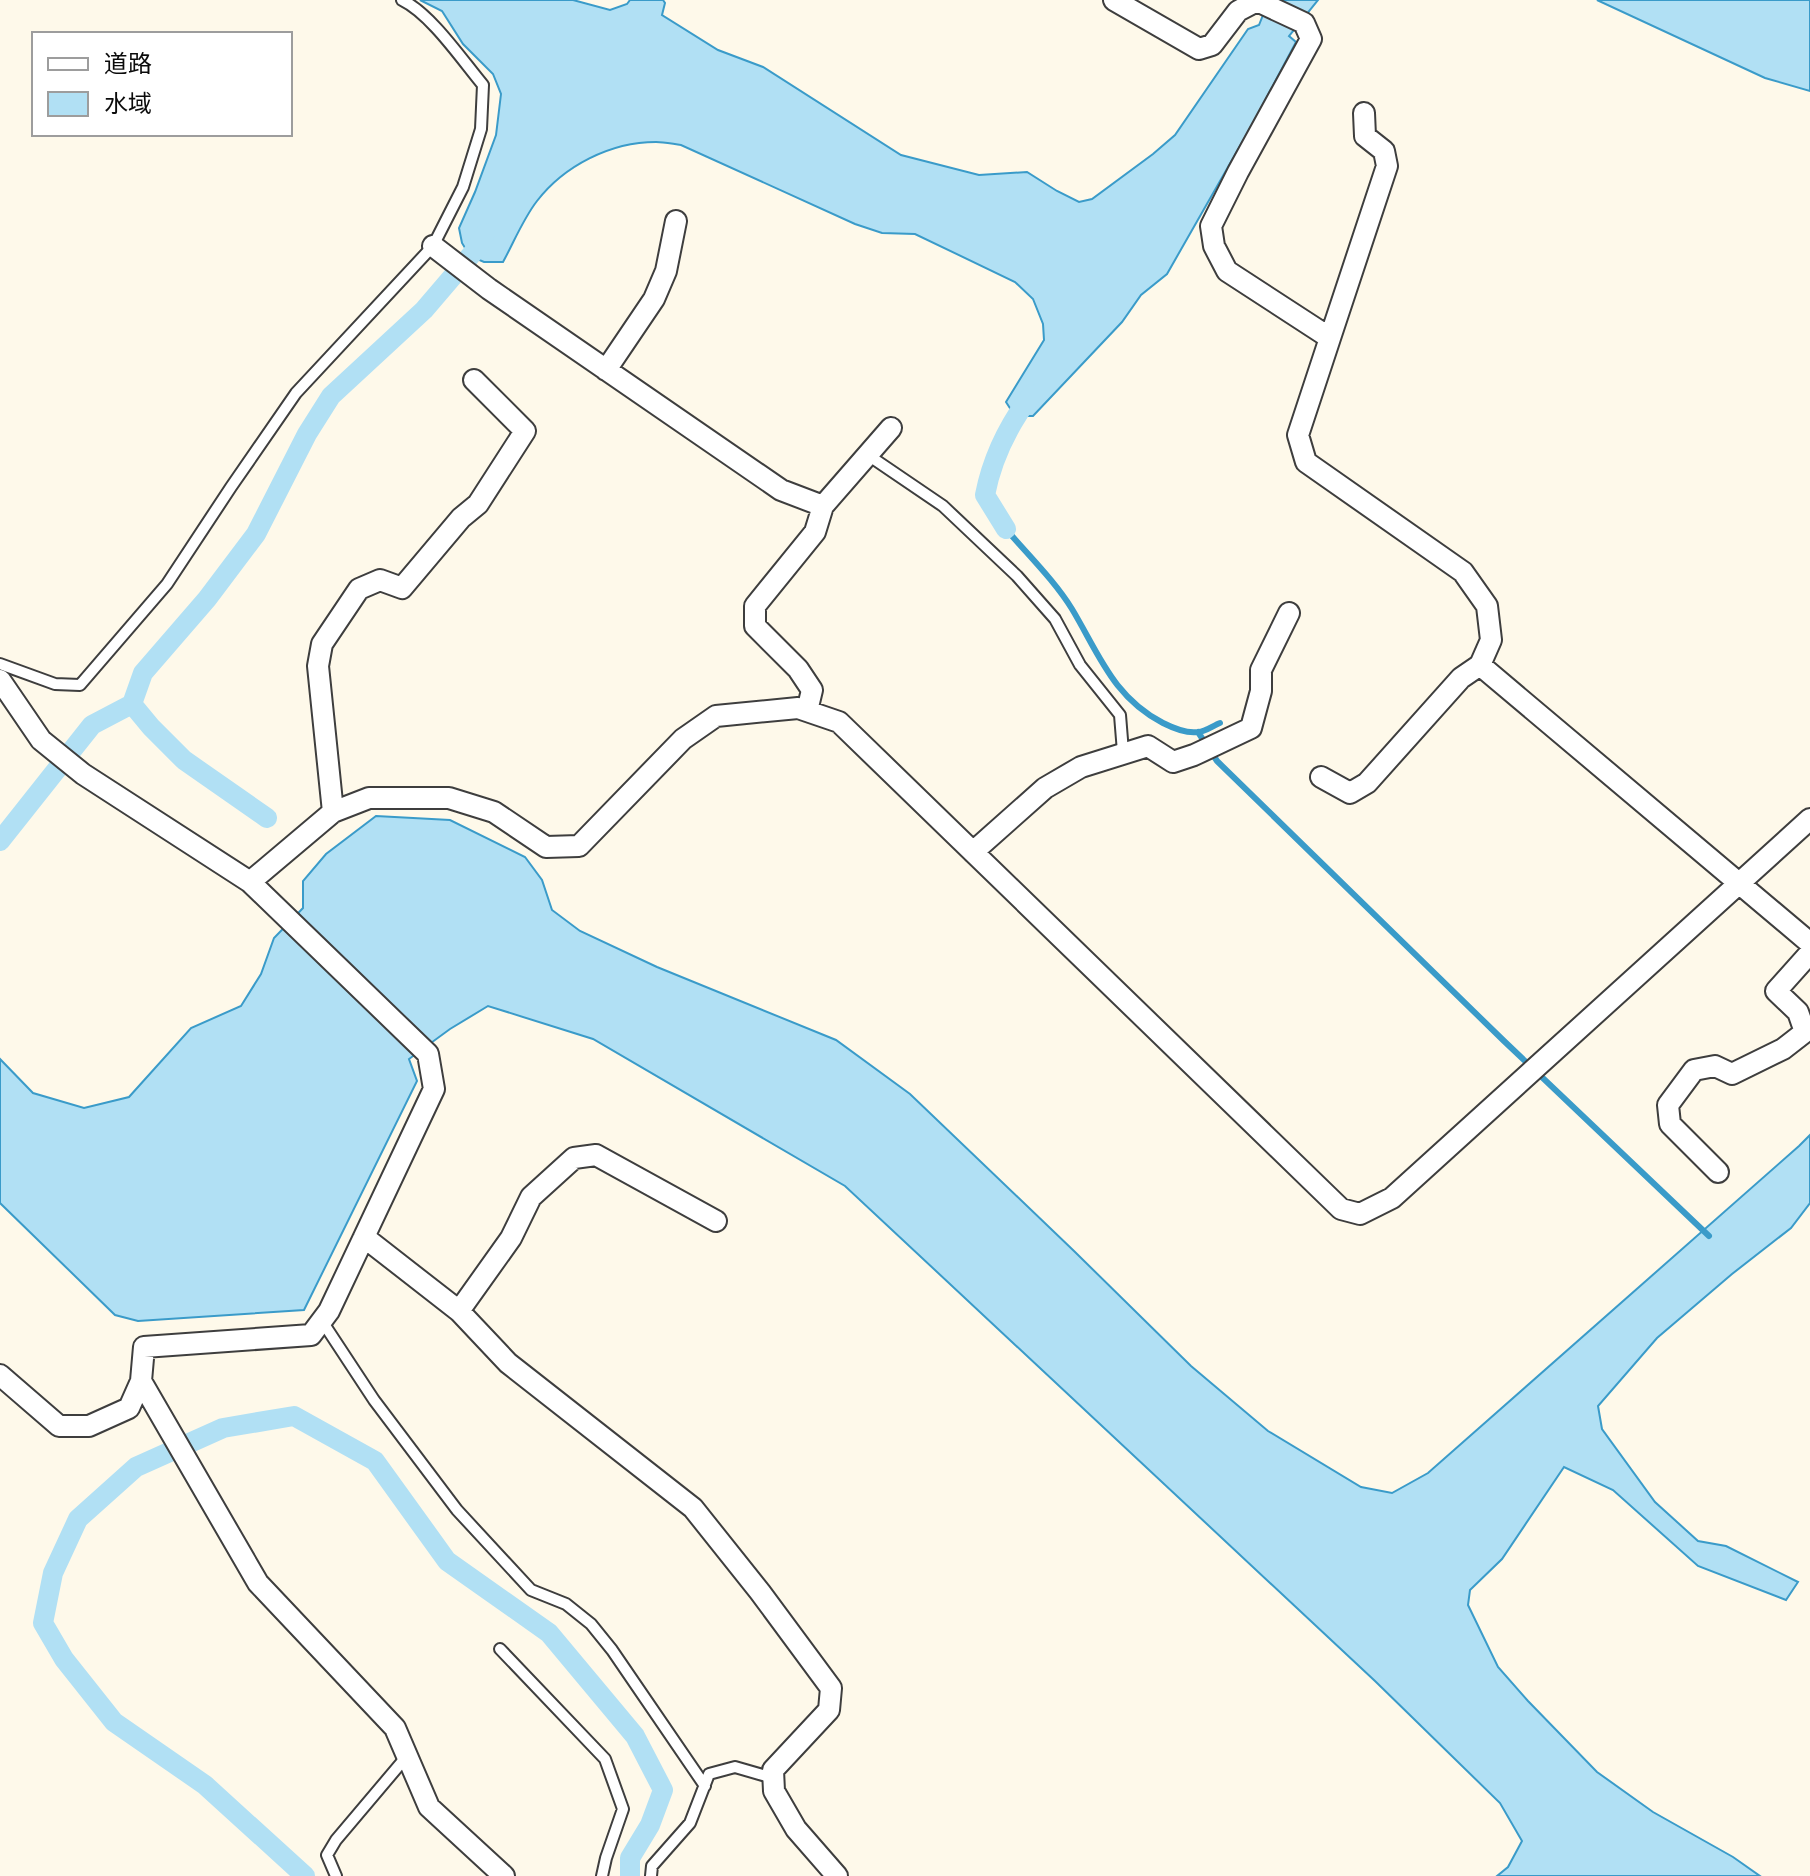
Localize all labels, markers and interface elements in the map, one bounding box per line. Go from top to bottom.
legend [32,32,292,136]
text: 道路 [104,47,152,79]
text: 水域 [104,87,152,119]

